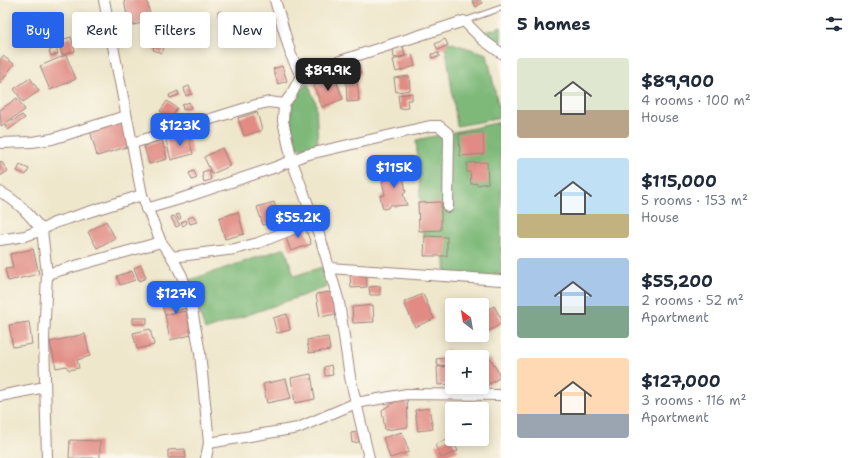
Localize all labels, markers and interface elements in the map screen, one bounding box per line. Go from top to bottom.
chip: Buy [12,12,64,48]
chip: Rent [72,12,132,48]
chip: Filters [140,12,210,48]
chip: New [218,12,276,48]
text: 5 homes [517,13,590,35]
icon: filters [823,13,845,35]
pin: $89.9K [295,58,361,92]
text: $89.9K [305,62,351,79]
text: $89,900 [641,70,714,92]
icon: home [549,74,597,122]
text: 4 rooms · 100 m² [641,92,751,109]
text: House [641,109,679,126]
pin: $123K [152,113,208,147]
text: $123K [160,117,200,134]
pin: $115K [366,155,422,189]
text: $115K [376,159,412,176]
text: $115,000 [641,170,717,192]
icon: home [549,174,597,222]
text: 5 rooms · 153 m² [641,192,748,209]
pin: $55.2K [265,205,331,239]
text: $55.2K [275,209,321,226]
text: House [641,209,679,226]
text: $55,200 [641,270,713,292]
icon: home [549,274,597,322]
pin: $127K [148,281,204,315]
text: $127K [156,285,196,302]
text: 2 rooms · 52 m² [641,292,744,309]
north arrow [445,298,489,342]
map controls [445,298,489,446]
text: Apartment [641,309,709,326]
button: + [445,350,489,394]
text: $127,000 [641,370,721,392]
icon: home [549,374,597,422]
text: 3 rooms · 116 m² [641,392,747,409]
button: − [445,402,489,446]
text: Apartment [641,409,709,426]

